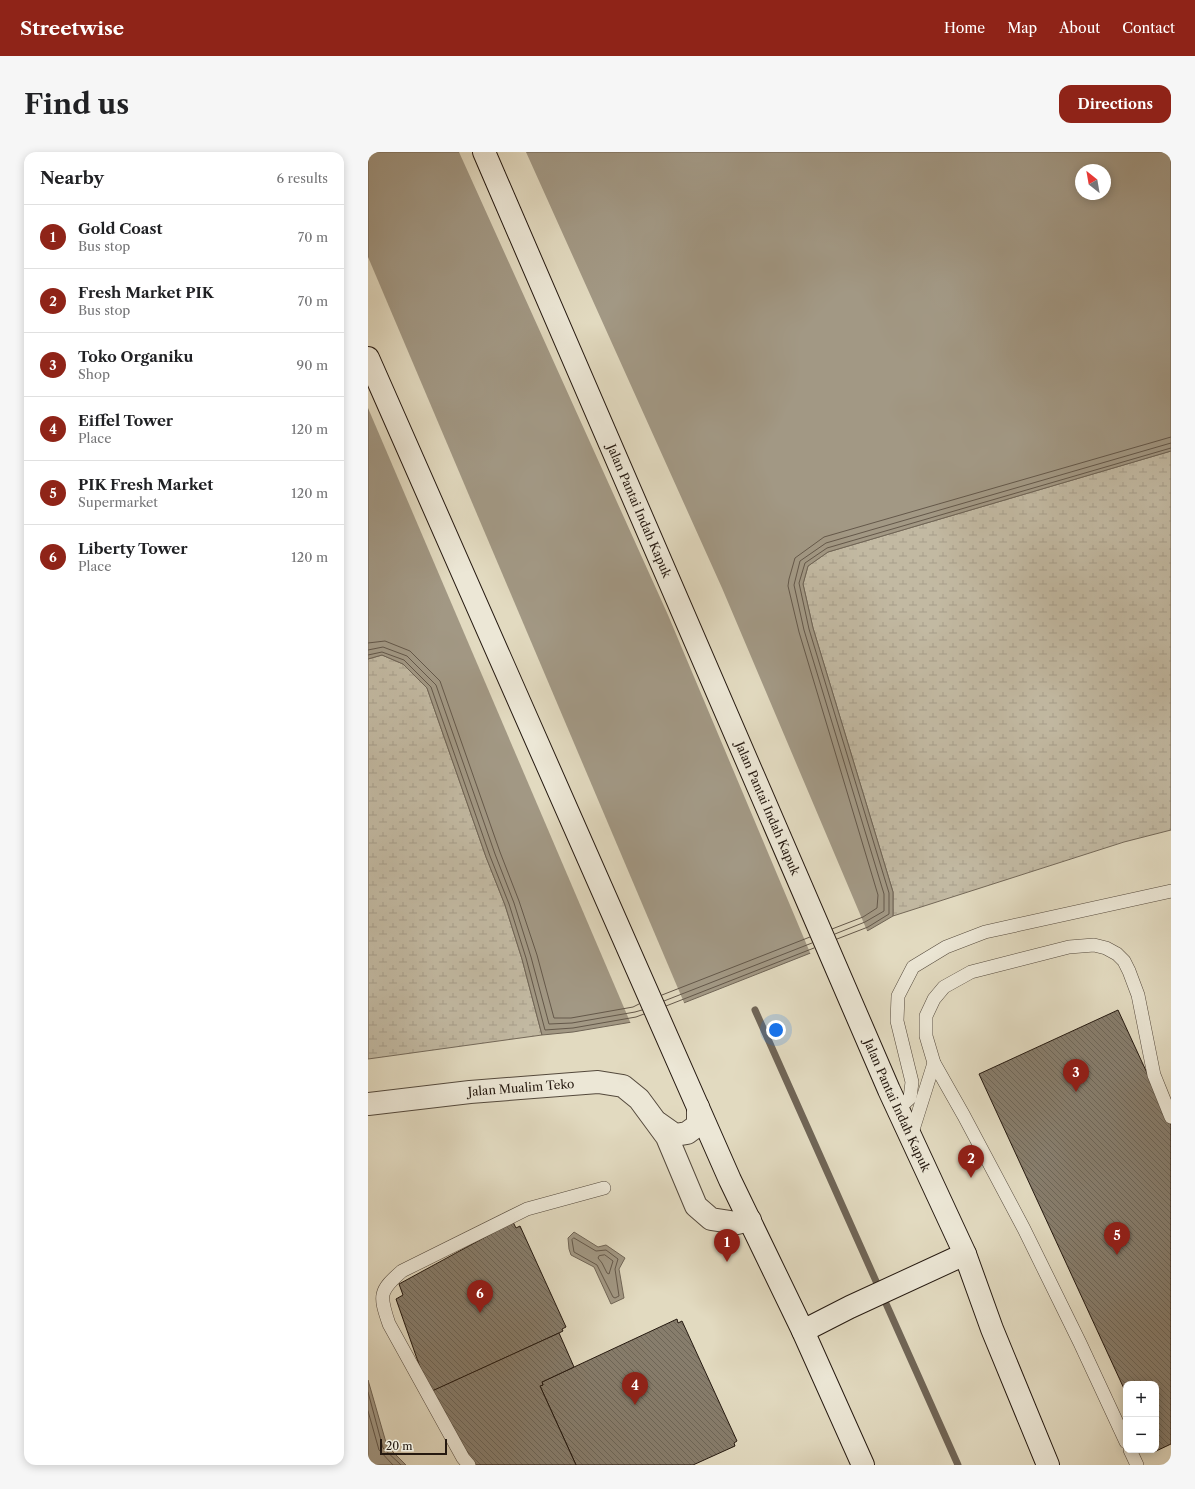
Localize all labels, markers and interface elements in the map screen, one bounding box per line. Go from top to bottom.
text: Streetwise [20,17,124,40]
text: Home [944,19,985,37]
text: Map [1007,19,1037,37]
text: About [1059,19,1100,37]
text: Contact [1122,19,1175,37]
button: Directions [1059,85,1171,123]
text: Find us [24,87,129,121]
north arrow [1075,164,1111,200]
text: Nearby [40,168,104,188]
text: 6 results [277,170,328,186]
text: Gold Coast [78,219,162,238]
text: 1 [50,229,56,245]
text: 70 m [298,229,328,245]
text: Bus stop [78,238,130,254]
text: Fresh Market PIK [78,283,214,302]
text: 2 [49,293,57,309]
text: 70 m [298,293,328,309]
text: Bus stop [78,302,130,318]
text: Toko Organiku [78,347,193,366]
text: 3 [49,357,57,373]
text: 90 m [297,357,328,373]
text: Shop [78,366,110,382]
text: Eiffel Tower [78,411,173,430]
text: 4 [49,421,57,437]
text: 120 m [291,421,328,437]
text: Place [78,430,111,446]
street label: Jalan Pantai Indah Kapuk [603,440,675,581]
text: PIK Fresh Market [78,475,213,494]
text: 5 [49,485,57,501]
text: 120 m [291,485,328,501]
text: Supermarket [78,494,158,510]
text: Liberty Tower [78,539,188,558]
text: 6 [49,549,57,565]
text: 120 m [291,549,328,565]
text: Place [78,558,111,574]
street label: Jalan Pantai Indah Kapuk [732,737,804,878]
your location [766,1020,786,1040]
street label: Jalan Pantai Indah Kapuk [860,1035,934,1175]
pin: 3 [1063,1059,1089,1092]
street label: Jalan Mualim Teko [465,1076,575,1099]
pin: 2 [958,1145,984,1178]
pin: 5 [1104,1222,1130,1255]
pin: 1 [714,1229,740,1262]
pin: 6 [467,1280,493,1313]
pin: 4 [622,1372,648,1405]
map controls [1123,1381,1159,1453]
button: + [1123,1381,1159,1417]
button: − [1123,1417,1159,1453]
scale bar [380,1437,447,1456]
text: 20 m [386,1439,412,1453]

